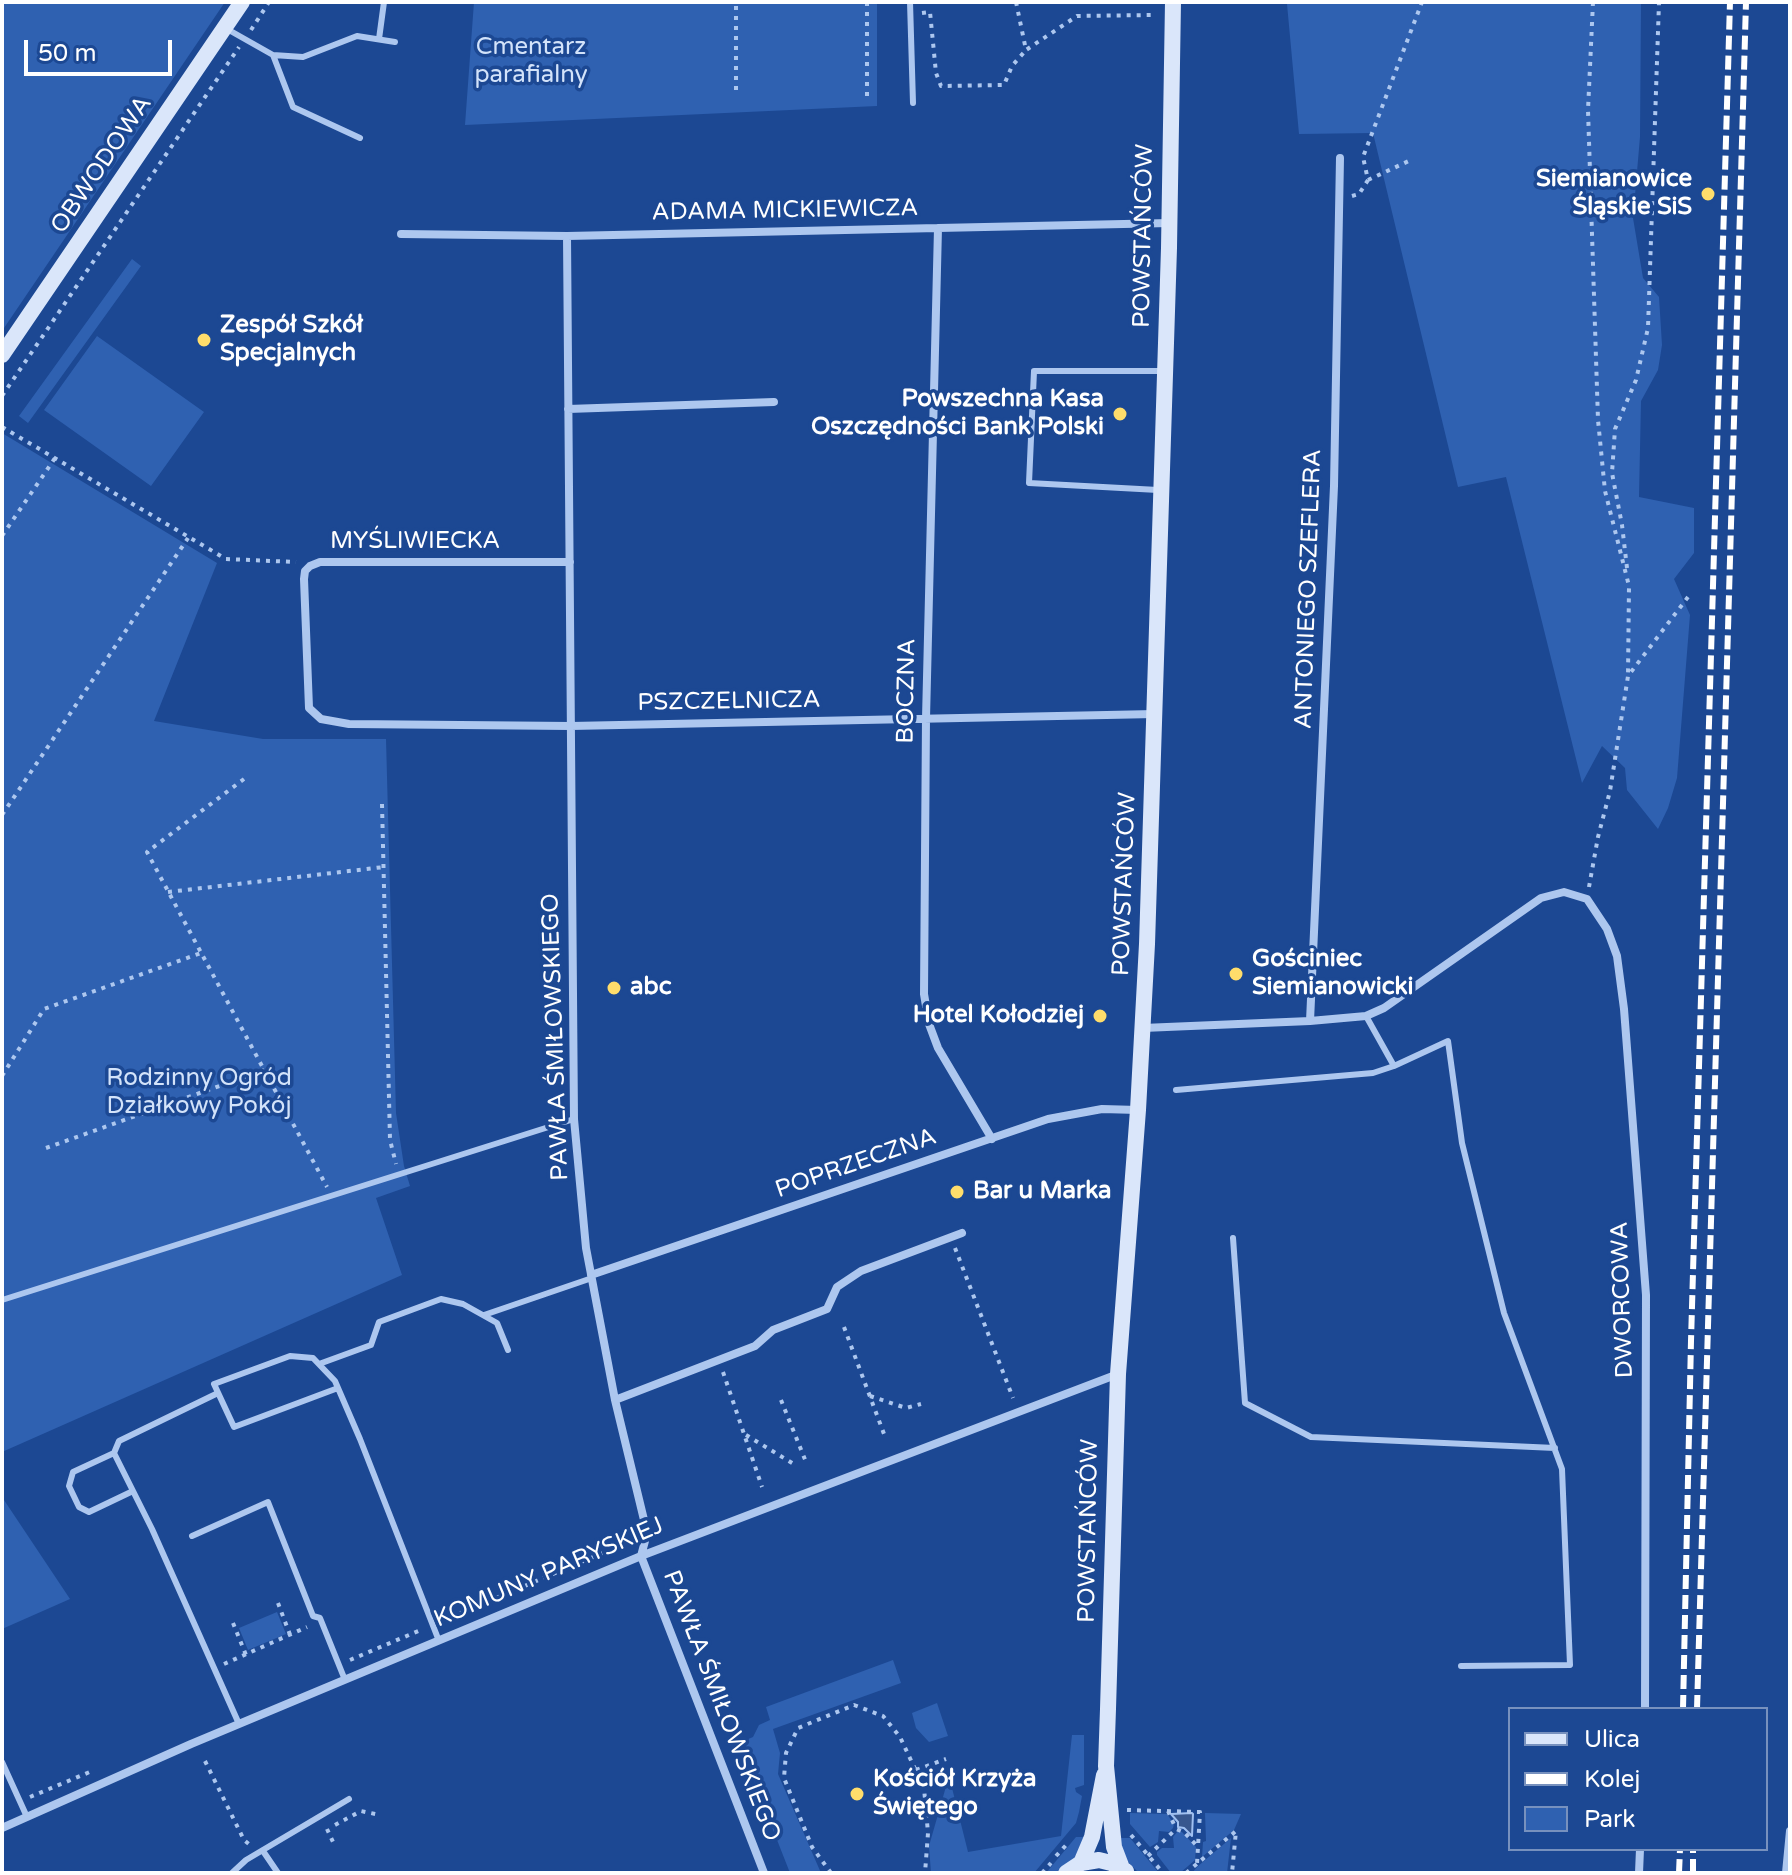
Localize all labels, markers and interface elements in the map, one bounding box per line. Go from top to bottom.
scale bar [28,24,176,74]
park label: Cmentarz parafialny [474,34,588,90]
text: 50 m [38,39,96,68]
street label: OBWODOWA [45,91,159,239]
street label: POWSTAŃCÓW [1128,144,1160,328]
place label: Siemianowice Śląskie SiS [1536,166,1692,222]
marker: Siemianowice Śląskie SiS [1699,185,1717,203]
street label: ADAMA MICKIEWICZA [651,194,919,228]
place label: Zespół Szkół Specjalnych [220,312,363,368]
marker: Zespół Szkół Specjalnych [195,331,213,349]
place label: Powszechna Kasa Oszczędności Bank Polski [811,386,1104,442]
marker: Powszechna Kasa Oszczędności Bank Polski [1111,405,1129,423]
street label: ANTONIEGO SZEFLERA [1290,449,1328,729]
street label: MYŚLIWIECKA [330,528,500,556]
street label: BOCZNA [892,638,922,744]
street label: PSZCZELNICZA [637,686,821,718]
street label: POWSTAŃCÓW [1107,792,1143,976]
street label: PAWŁA ŚMIŁOWSKIEGO [537,893,575,1181]
place label: Gościniec Siemianowicki [1252,946,1413,1002]
marker: Gościniec Siemianowicki [1227,965,1245,983]
place label: abc [630,974,671,1002]
marker: abc [605,979,623,997]
place label: Hotel Kołodziej [913,1002,1084,1030]
marker: Hotel Kołodziej [1091,1007,1109,1025]
park label: Rodzinny Ogród Działkowy Pokój [106,1065,292,1121]
street label: POPRZECZNA [772,1123,940,1205]
place label: Bar u Marka [973,1178,1112,1206]
marker: Bar u Marka [948,1183,966,1201]
street label: DWORCOWA [1606,1221,1640,1379]
street label: POWSTAŃCÓW [1073,1439,1105,1623]
street label: KOMUNY PARYSKIEJ [430,1512,668,1634]
street label: PAWŁA ŚMIŁOWSKIEGO [656,1566,786,1846]
legend [1508,1707,1768,1851]
text: Ulica [1584,1725,1640,1754]
text: Kolej [1584,1765,1640,1794]
place label: Kościół Krzyża Świętego [873,1766,1037,1822]
marker: Kościół Krzyża Świętego [848,1785,866,1803]
text: Park [1584,1805,1635,1834]

